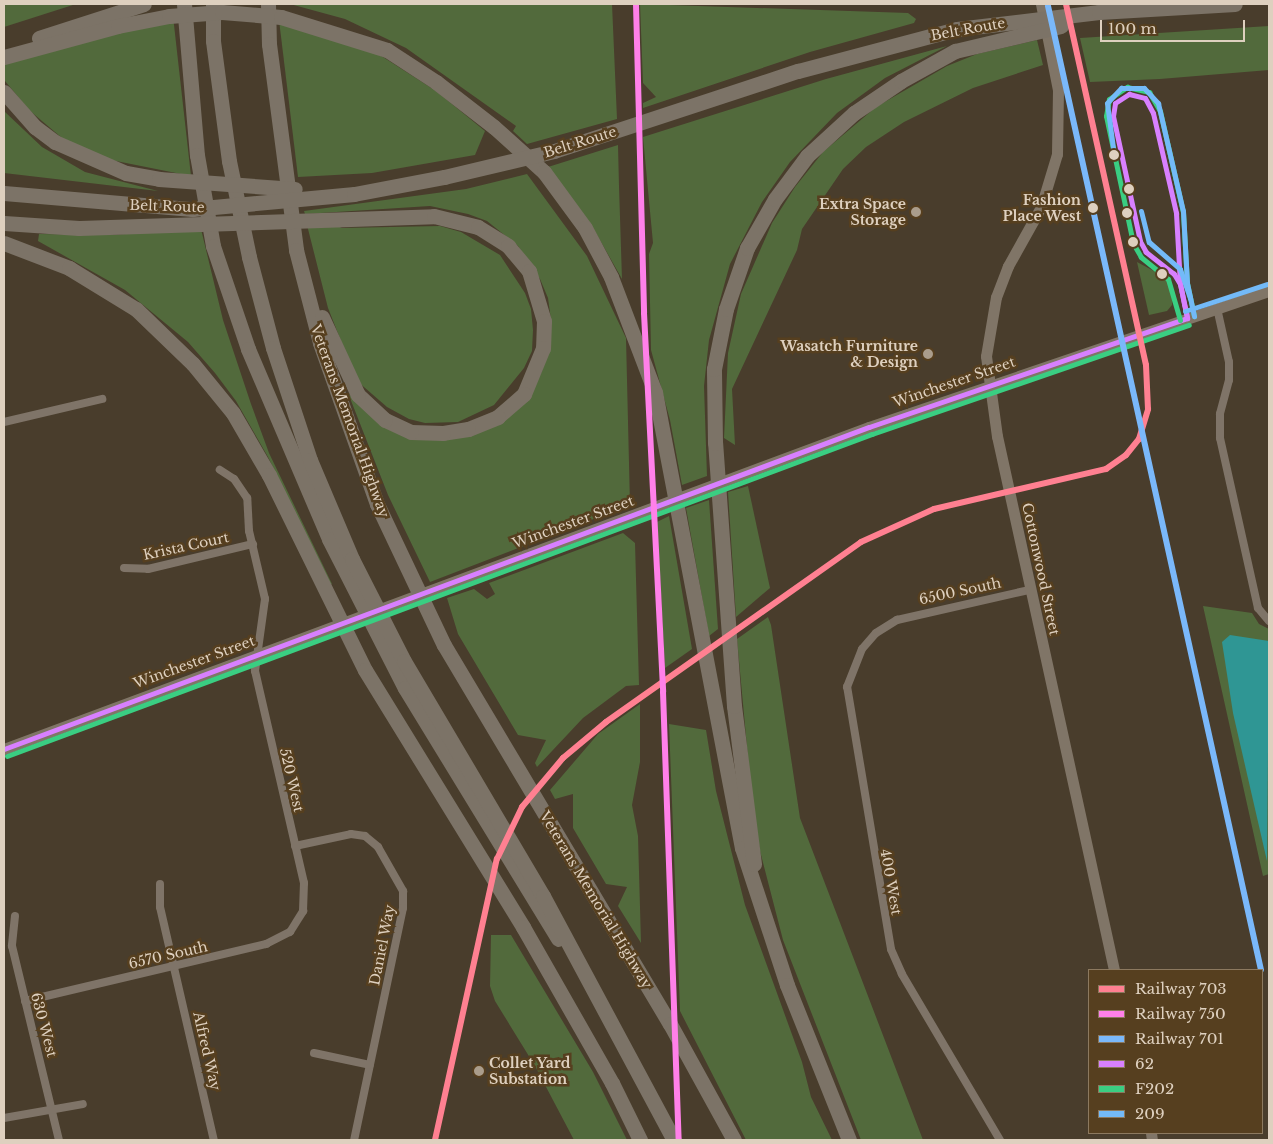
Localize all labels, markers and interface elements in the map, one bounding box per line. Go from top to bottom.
scale bar [1103,10,1248,42]
street label: Belt Route [929,14,1007,44]
text: 100 m [1108,19,1157,38]
street label: Belt Route [542,123,618,161]
unlabelled marker [1109,150,1119,160]
unlabelled marker [1124,184,1134,194]
place label: Fashion Place West [1002,192,1081,224]
street label: Belt Route [129,196,205,216]
place label: Extra Space Storage [819,196,906,228]
marker: Fashion Place West [1085,200,1101,216]
marker: Extra Space Storage [910,206,922,218]
unlabelled marker [1122,208,1132,218]
unlabelled marker [1128,237,1138,247]
unlabelled marker [1157,269,1167,279]
street label: Veterans Memorial Highway [307,322,393,520]
place label: Wasatch Furniture & Design [780,338,918,371]
marker: Wasatch Furniture & Design [922,348,934,360]
street label: Winchester Street [891,353,1017,411]
street label: Winchester Street [510,492,636,552]
street label: Cottonwood Street [1019,501,1063,637]
street label: Krista Court [141,529,231,563]
street label: 6500 South [917,574,1003,608]
street label: Winchester Street [131,632,257,692]
street label: 520 West [276,746,308,814]
street label: Veterans Memorial Highway [536,808,656,992]
street label: 400 West [877,847,905,917]
street label: Daniel Way [366,903,398,987]
street label: 6570 South [127,938,209,972]
legend [1088,969,1263,1134]
text: Railway 703 [1135,979,1227,998]
street label: 630 West [27,991,61,1059]
text: Railway 750 [1135,1004,1226,1023]
street label: Alfred Way [190,1010,224,1092]
text: Railway 701 [1135,1029,1224,1048]
text: 62 [1135,1054,1154,1073]
place label: Collet Yard Substation [489,1055,571,1088]
marker: Collet Yard Substation [473,1065,485,1077]
text: F202 [1135,1079,1174,1098]
text: 209 [1135,1104,1165,1123]

